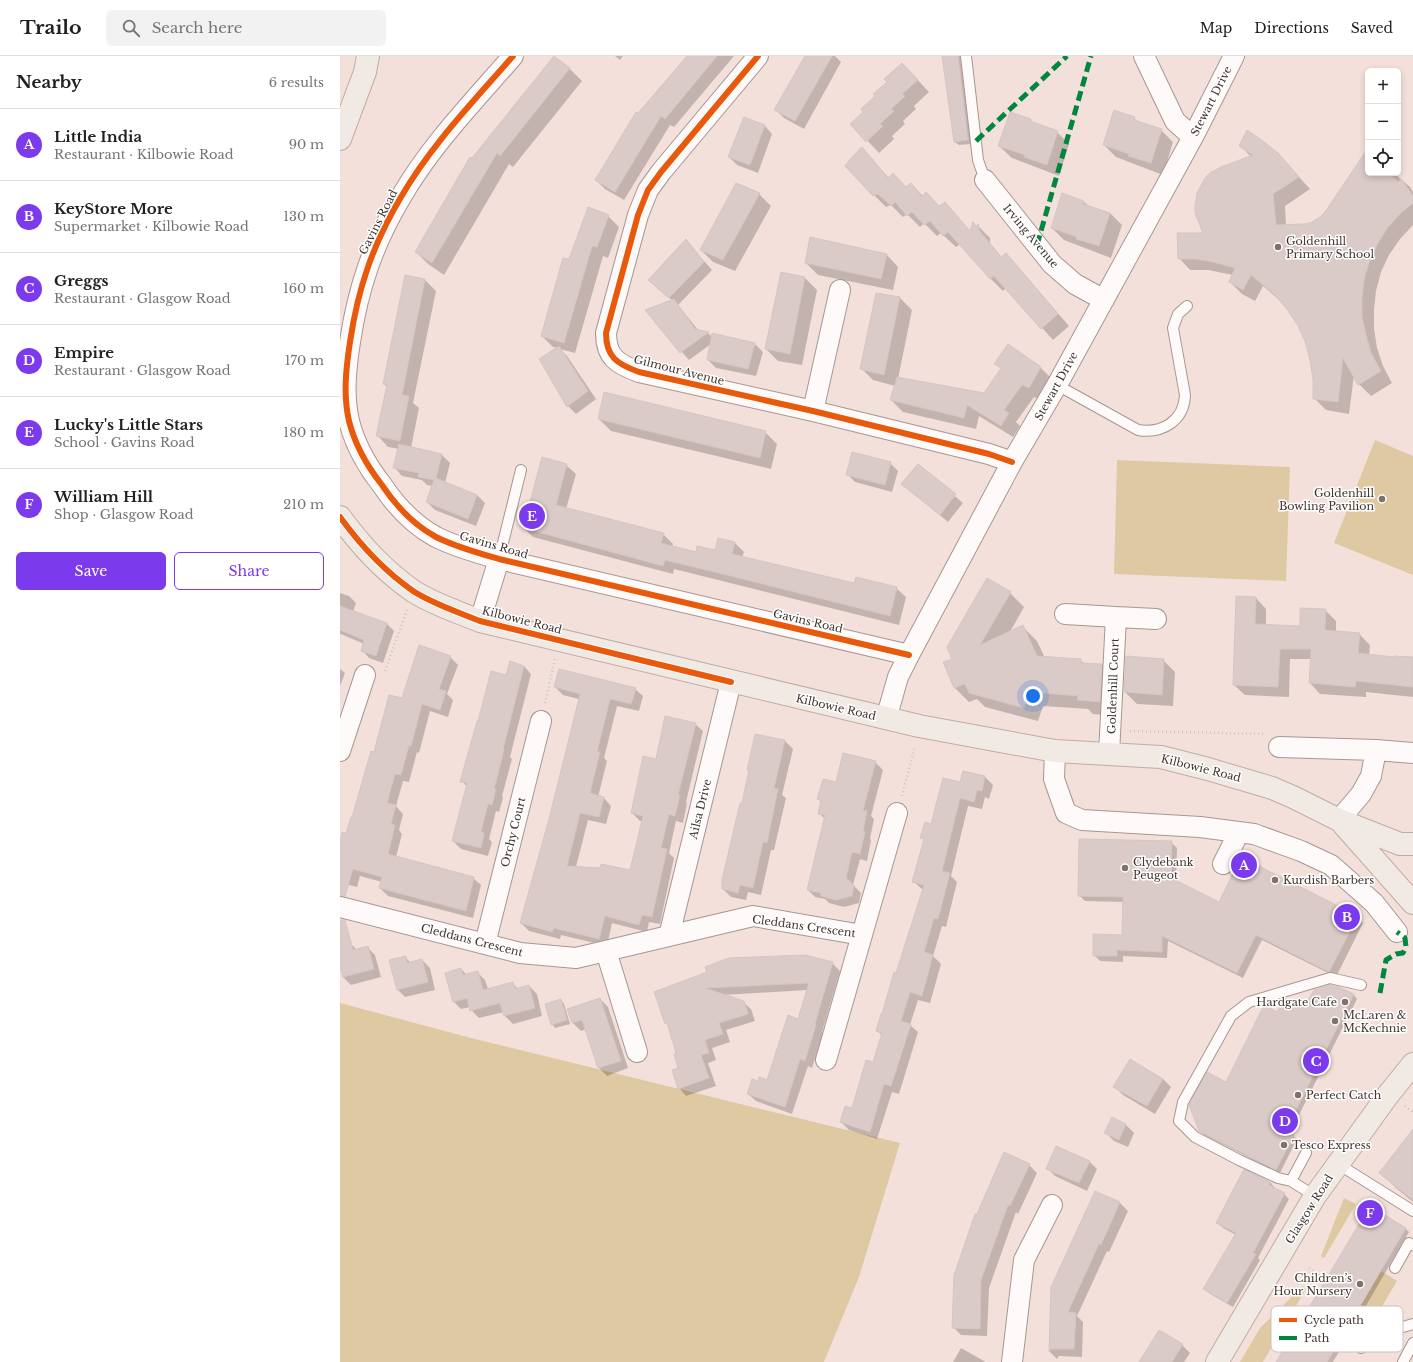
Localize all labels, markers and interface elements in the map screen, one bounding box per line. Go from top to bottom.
search box [106,10,386,46]
text: Trailo [20,16,82,39]
icon: search [120,17,142,39]
text: Search here [152,18,242,37]
text: Map [1200,19,1232,37]
text: Directions [1254,19,1329,37]
text: Saved [1351,19,1393,37]
street label: Stewart Drive [1187,64,1235,138]
map controls [1365,68,1401,176]
button: + [1365,68,1401,104]
text: Nearby [16,72,82,93]
text: 6 results [269,74,324,91]
button: − [1365,104,1401,140]
text: Little India [54,127,142,146]
text: A [24,136,34,153]
text: 90 m [289,136,324,153]
button: locate [1365,140,1401,176]
text: Restaurant · Kilbowie Road [54,146,234,163]
street label: Gavins Road [356,187,401,257]
text: KeyStore More [54,199,173,218]
street label: Irving Avenue [1000,201,1062,271]
text: B [24,208,34,225]
text: 130 m [283,208,324,225]
text: Supermarket · Kilbowie Road [54,218,249,235]
place label: Goldenhill Primary School [1286,234,1375,261]
marker: Goldenhill Primary School [1273,242,1283,252]
text: Greggs [54,271,109,290]
text: C [24,280,34,297]
text: 160 m [283,280,324,297]
text: Restaurant · Glasgow Road [54,290,230,307]
text: Empire [54,343,114,362]
street label: Stewart Drive [1031,349,1081,423]
text: D [23,352,35,369]
text: 170 m [285,352,324,369]
street label: Gilmour Avenue [632,352,726,388]
text: Restaurant · Glasgow Road [54,362,230,379]
text: Lucky's Little Stars [54,415,203,434]
text: E [24,424,34,441]
text: 180 m [283,424,324,441]
text: School · Gavins Road [54,434,195,451]
place label: Goldenhill Bowling Pavilion [1279,486,1374,513]
text: William Hill [54,487,153,506]
marker: Goldenhill Bowling Pavilion [1377,494,1387,504]
text: F [25,496,33,513]
text: 210 m [283,496,324,513]
pin: E [519,501,545,531]
text: Shop · Glasgow Road [54,506,193,523]
street label: Gavins Road [458,528,531,562]
button: Save [16,552,166,590]
button: Share [174,552,324,590]
street label: Kilbowie Road [481,603,564,637]
street label: Gavins Road [772,606,845,636]
street label: Goldenhill Court [1104,637,1122,734]
your location [1023,686,1043,706]
street label: Kilbowie Road [795,691,878,723]
street label: Kilbowie Road [1160,751,1243,785]
street label: Ailsa Drive [686,778,714,841]
street label: Orchy Court [498,795,529,868]
pin: A [1231,850,1257,880]
place label: Clydebank Peugeot [1133,855,1194,882]
marker: Clydebank Peugeot [1120,863,1130,873]
place label: Kurdish Barbers [1283,873,1374,887]
marker: Kurdish Barbers [1270,875,1280,885]
pin: B [1334,902,1360,932]
street label: Cleddans Crescent [751,912,858,940]
street label: Cleddans Crescent [420,921,525,960]
place label: Hardgate Cafe [1256,995,1337,1009]
marker: Hardgate Cafe [1340,997,1350,1007]
place label: McLaren & McKechnie [1343,1008,1407,1035]
marker: McLaren & McKechnie [1330,1016,1340,1026]
pin: C [1303,1046,1329,1076]
place label: Perfect Catch [1306,1088,1382,1102]
marker: Perfect Catch [1293,1090,1303,1100]
pin: D [1272,1106,1298,1136]
place label: Tesco Express [1292,1138,1371,1152]
marker: Tesco Express [1279,1140,1289,1150]
street label: Glasgow Road [1282,1171,1336,1246]
pin: F [1357,1198,1383,1228]
place label: Children’s Hour Nursery [1274,1271,1352,1298]
marker: Children’s Hour Nursery [1355,1279,1365,1289]
legend [1271,1306,1403,1352]
text: Cycle path [1304,1313,1364,1327]
text: Path [1304,1331,1330,1345]

